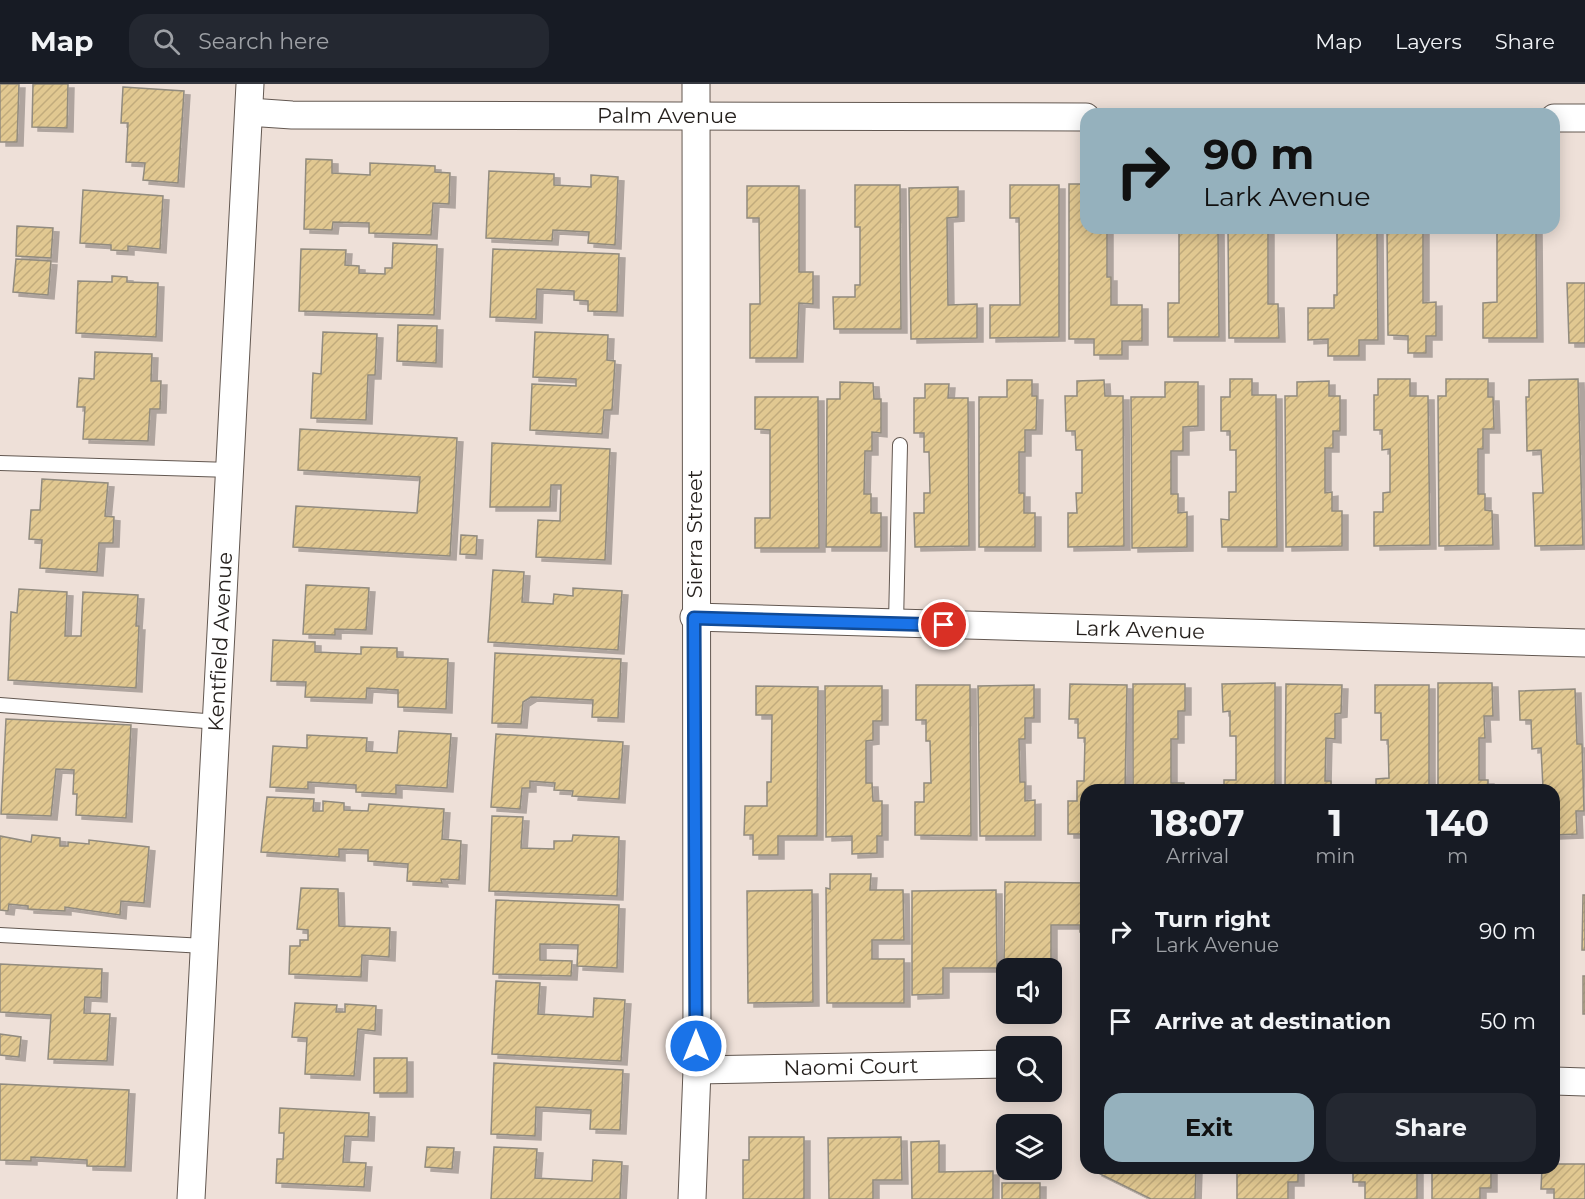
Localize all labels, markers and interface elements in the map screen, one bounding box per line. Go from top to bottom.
search box [129,14,549,68]
text: Map [30,24,93,58]
icon: search [150,25,183,58]
text: Search here [198,28,329,55]
text: Map [1315,29,1362,54]
text: Layers [1395,29,1462,54]
text: Share [1495,29,1555,54]
street label: Palm Avenue [597,103,737,128]
text: 90 m [1203,128,1314,180]
icon: right [1104,132,1182,210]
text: Lark Avenue [1203,180,1371,213]
street label: Sierra Street [682,470,707,598]
street label: Kentfield Avenue [203,551,237,732]
pin [918,599,969,650]
icon: arrive [927,608,960,641]
street label: Lark Avenue [1074,615,1205,644]
text: 18:07 [1151,801,1245,845]
text: 1 [1328,801,1342,845]
text: 140 [1426,801,1489,845]
text: Arrival [1166,844,1229,868]
text: min [1315,844,1355,868]
text: m [1447,844,1468,868]
text: Turn right [1155,906,1270,933]
icon: right [1104,915,1137,948]
text: 90 m [1479,918,1536,945]
text: Lark Avenue [1155,933,1279,957]
map controls [996,958,1062,1180]
button: sound [996,958,1062,1024]
icon: arrive [1104,1005,1137,1038]
text: Arrive at destination [1155,1008,1391,1035]
text: 50 m [1480,1008,1536,1035]
position arrow [664,1014,728,1078]
button: search [996,1036,1062,1102]
street label: Naomi Court [783,1053,919,1080]
button: Exit [1104,1093,1314,1162]
button: Share [1326,1093,1536,1162]
button: layers [996,1114,1062,1180]

